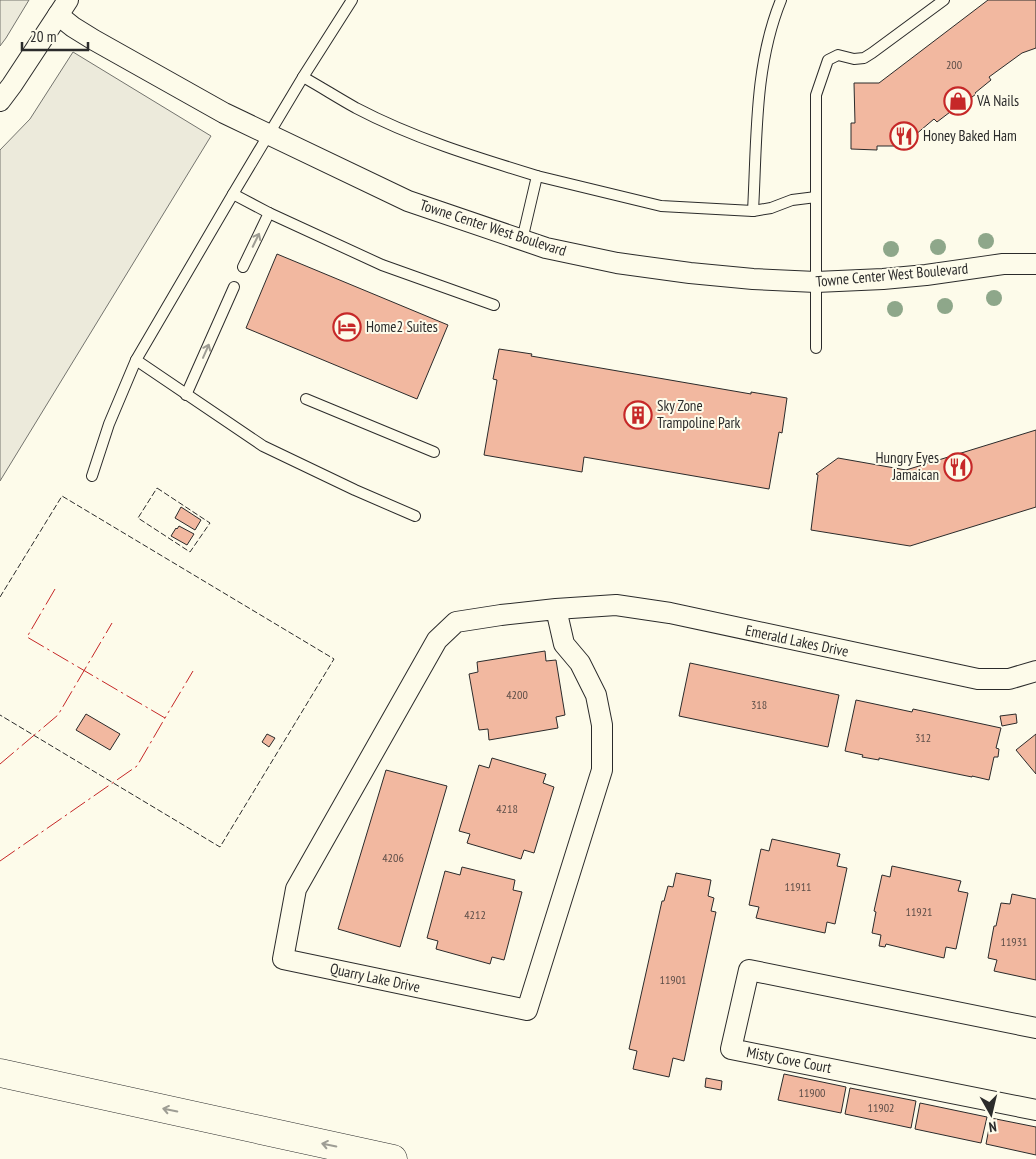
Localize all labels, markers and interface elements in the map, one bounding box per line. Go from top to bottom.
scale bar [22,20,89,52]
text: 20 m [30,27,56,46]
house number: 200 [946,57,962,72]
shop icon: VA Nails [943,86,973,116]
place label: VA Nails [976,91,1019,110]
restaurant icon: Honey Baked Ham [889,121,919,151]
place label: Honey Baked Ham [923,126,1017,145]
street label: Towne Center West Boulevard [418,195,569,260]
one-way arrow [252,233,261,248]
street label: Towne Center West Boulevard [815,258,969,291]
hotel icon: Home2 Suites [332,312,362,342]
place label: Home2 Suites [366,317,438,336]
one-way arrow [202,344,212,359]
place label: Sky Zone Trampoline Park [657,396,740,432]
building icon: Sky Zone Trampoline Park [623,400,653,430]
place label: Hungry Eyes Jamaican [876,448,939,484]
restaurant icon: Hungry Eyes Jamaican [943,452,973,482]
street label: Emerald Lakes Drive [744,620,850,661]
house number: 4200 [506,687,528,702]
house number: 318 [751,697,767,712]
house number: 312 [915,730,931,745]
house number: 4218 [496,801,518,816]
house number: 4206 [382,850,404,865]
house number: 11911 [784,879,812,894]
house number: 11921 [905,904,933,919]
house number: 4212 [464,907,486,922]
house number: 11931 [1000,934,1028,949]
street label: Quarry Lake Drive [328,959,422,996]
house number: 11901 [659,972,687,987]
street label: Misty Cove Court [745,1042,833,1077]
house number: 11900 [798,1085,826,1100]
north arrow [966,1089,1016,1139]
house number: 11902 [867,1100,895,1115]
one-way arrow [162,1105,178,1114]
text: N [988,1117,998,1136]
one-way arrow [321,1140,337,1149]

